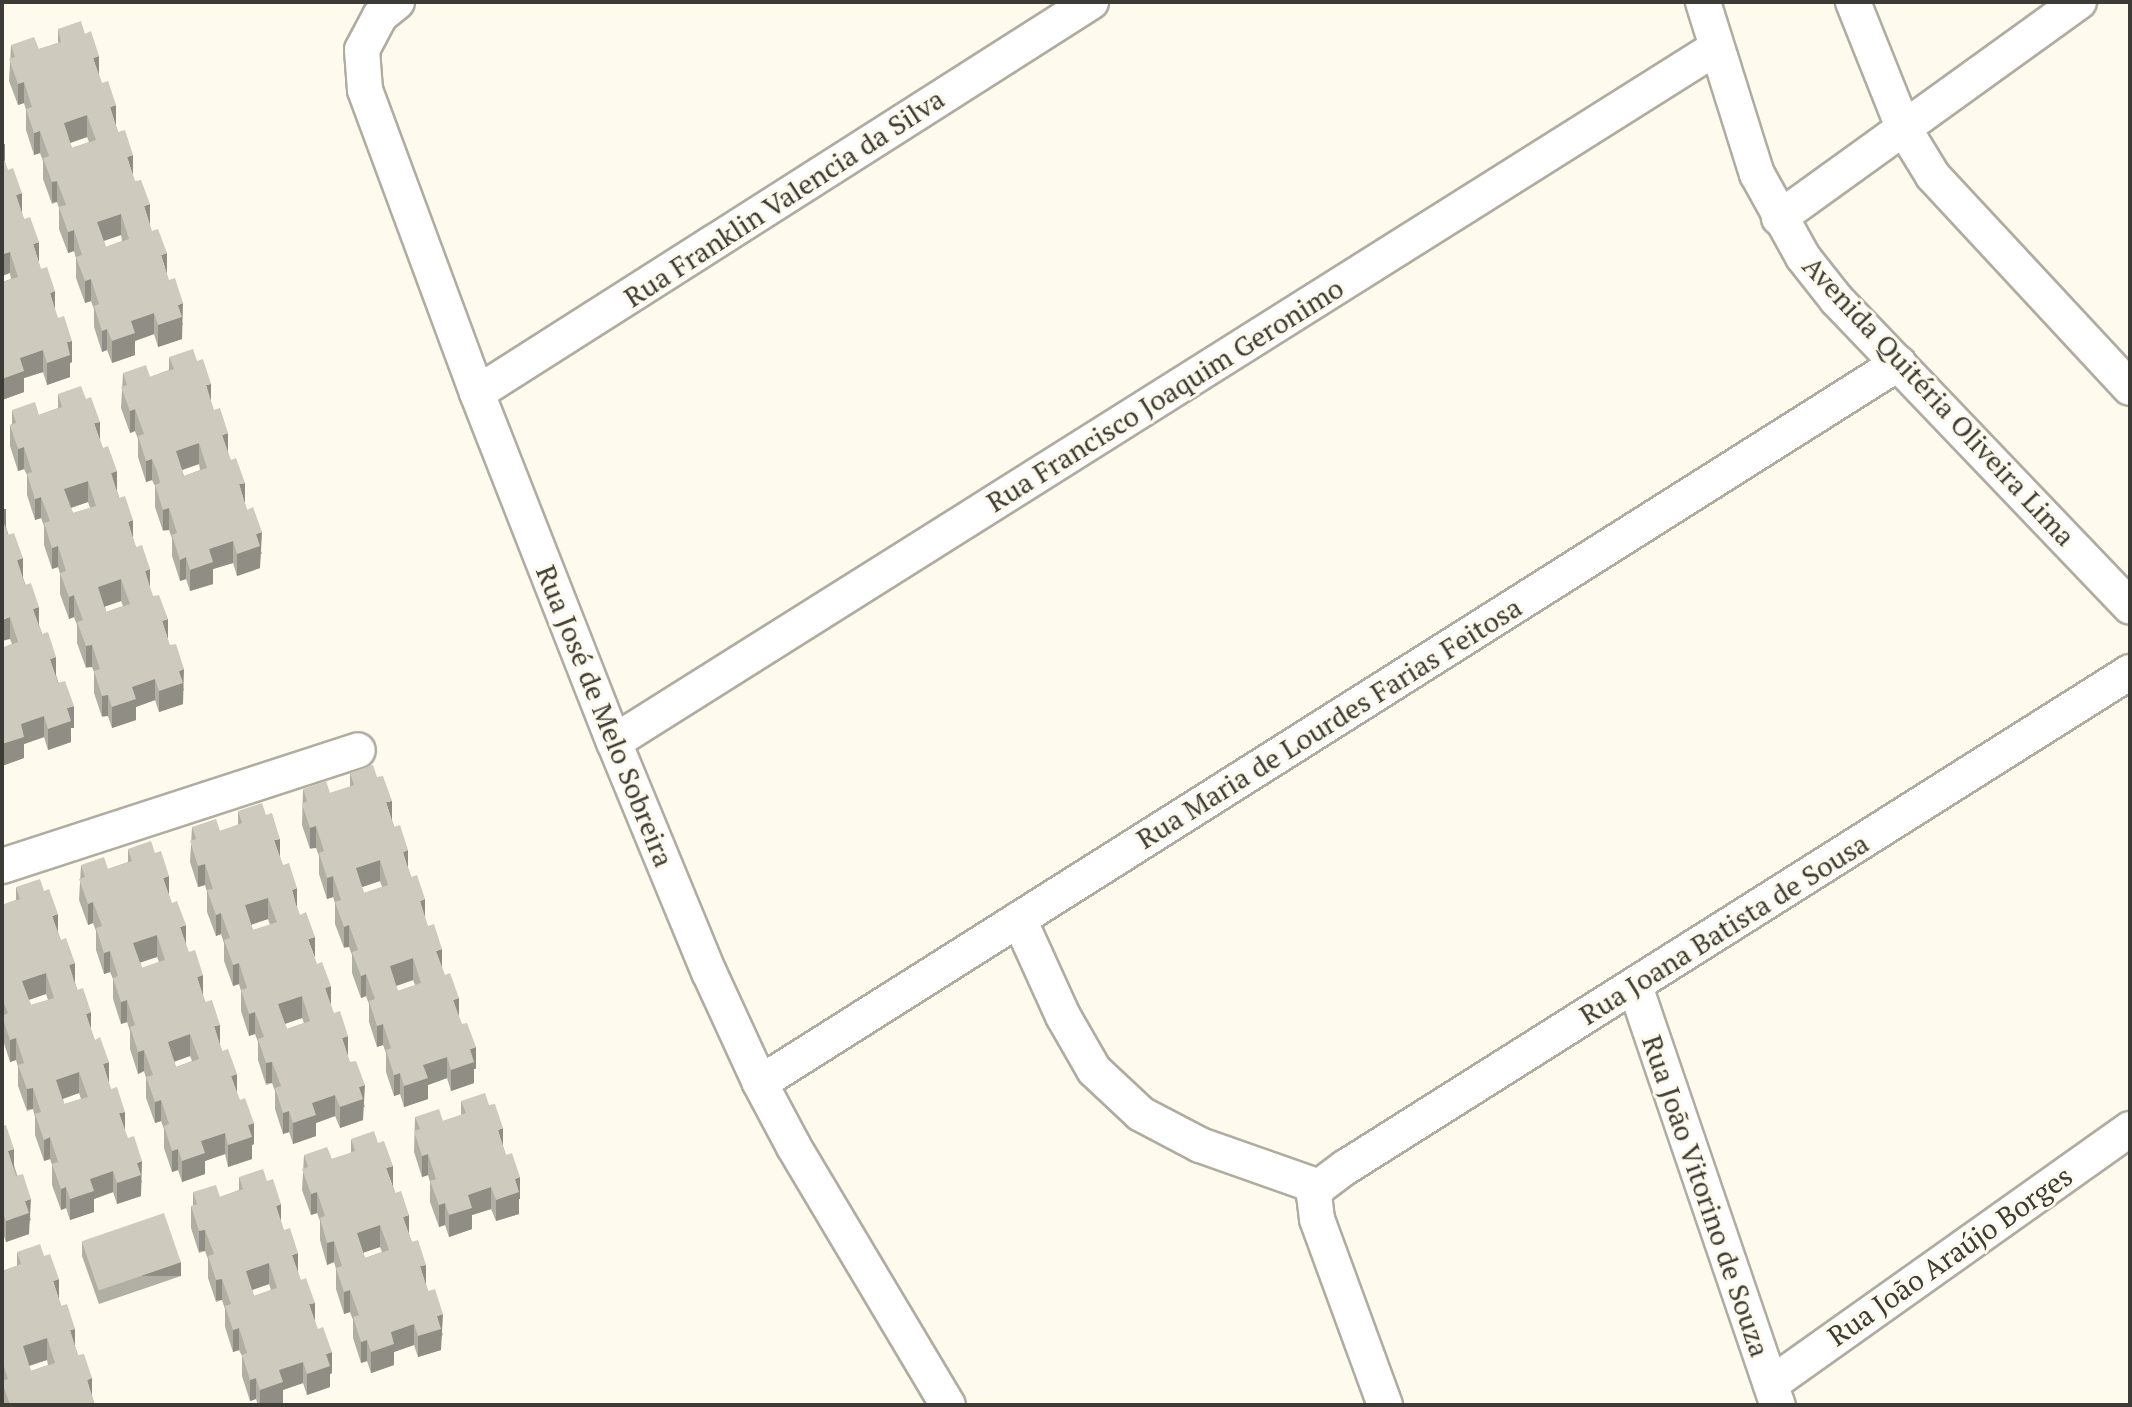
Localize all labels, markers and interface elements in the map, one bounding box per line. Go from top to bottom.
street label: Rua Franklin Valencia da Silva [617,82,951,314]
street label: Avenida Quitéria Oliveira Lima [1796,249,2082,553]
street label: Rua Francisco Joaquim Geronimo [980,271,1350,519]
street label: Rua José de Melo Sobreira [529,560,681,872]
street label: Rua Maria de Lourdes Farias Feitosa [1130,590,1528,856]
street label: Rua Joana Batista de Sousa [1573,826,1875,1032]
street label: Rua João Vitorino de Souza [1635,1030,1777,1362]
street label: Rua João Araújo Borges [1821,1159,2079,1353]

